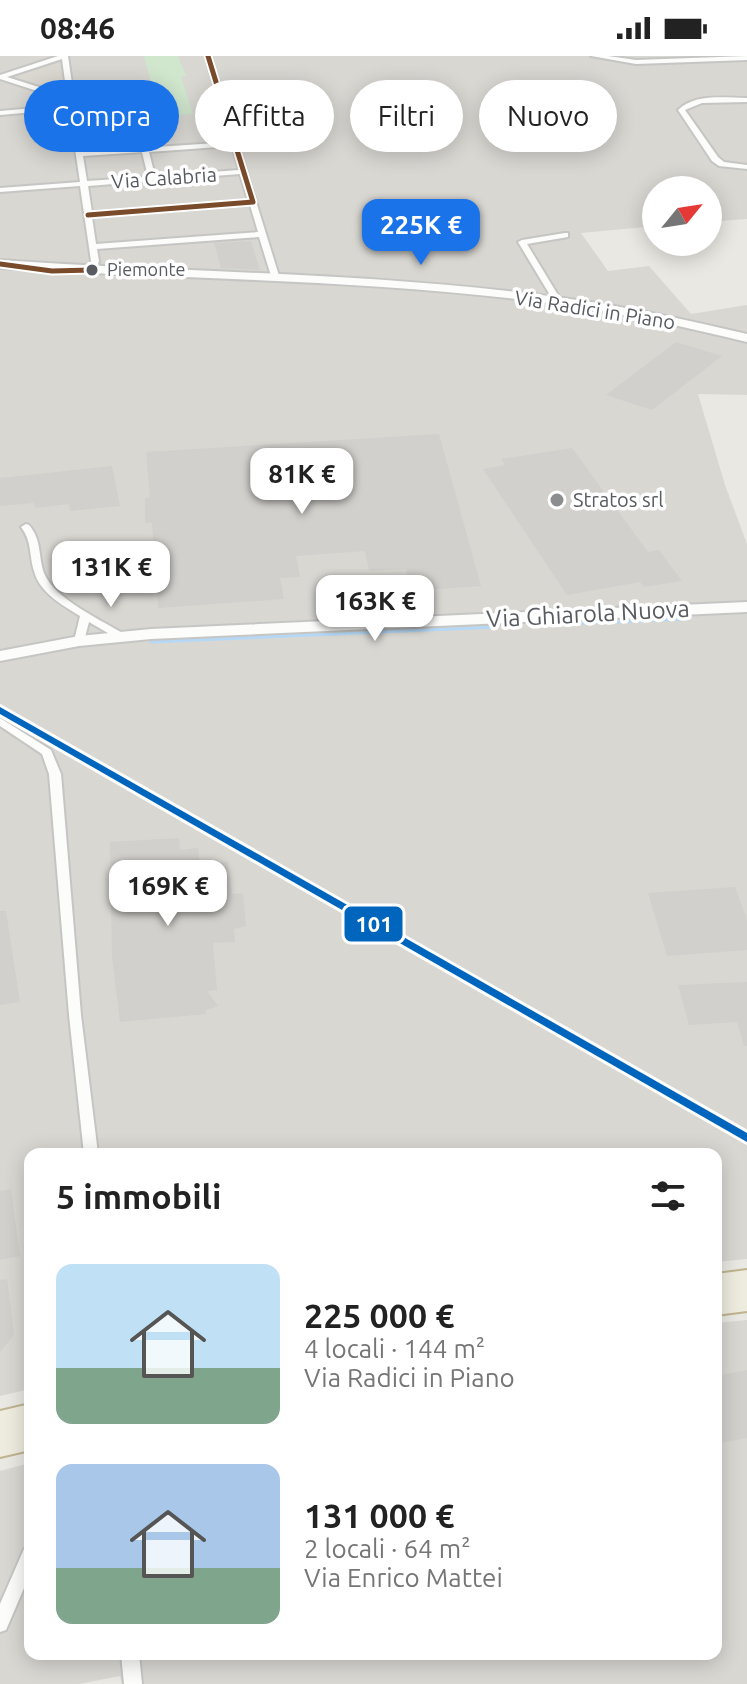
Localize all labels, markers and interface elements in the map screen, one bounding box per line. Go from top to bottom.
text: 08:46 [40,11,115,45]
chip: Compra [24,80,179,152]
chip: Affitta [195,80,334,152]
chip: Filtri [350,80,463,152]
chip: Nuovo [479,80,617,152]
street label: Via Calabria [110,162,217,193]
north arrow [642,176,722,256]
map controls [642,176,722,256]
pin: 225K € [356,199,486,267]
text: 225K € [380,210,462,239]
place label: Piemonte [107,259,185,279]
marker: Piemonte [84,262,100,278]
street label: Via Radici in Piano [513,285,677,334]
pin: 81K € [246,448,358,516]
text: 81K € [268,459,336,488]
place label: Stratos srl [573,488,663,511]
marker: Stratos srl [548,491,566,509]
pin: 131K € [46,541,176,609]
text: 131K € [70,552,152,581]
pin: 163K € [310,575,440,643]
text: 163K € [334,586,416,615]
street label: Via Ghiarola Nuova [486,595,690,632]
pin: 169K € [103,860,233,928]
text: 169K € [127,871,209,900]
line badge: 101 [343,905,404,943]
text: 101 [355,911,393,936]
icon: filters [646,1174,690,1218]
text: 5 immobili [56,1177,221,1215]
icon: home [120,1296,216,1392]
text: 225 000 € [304,1296,454,1334]
text: 4 locali · 144 m² [304,1334,485,1363]
text: Via Radici in Piano [304,1363,515,1392]
icon: home [120,1496,216,1592]
text: 131 000 € [304,1496,454,1534]
text: 2 locali · 64 m² [304,1534,471,1563]
text: Via Enrico Mattei [304,1563,503,1592]

